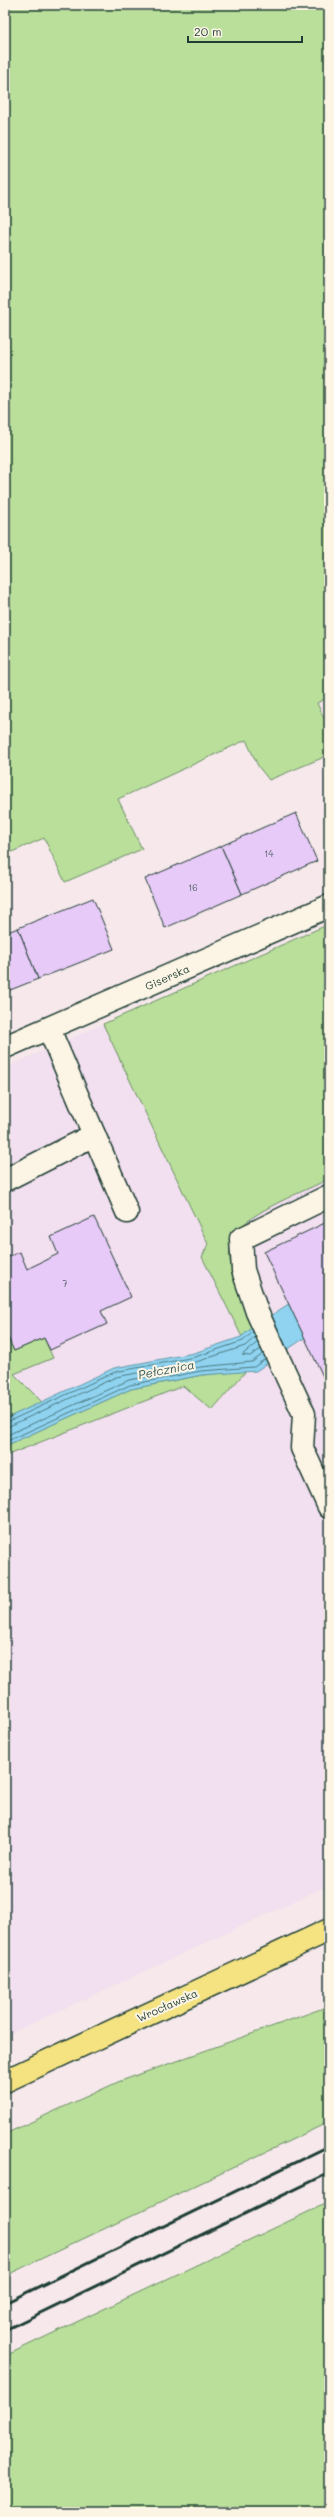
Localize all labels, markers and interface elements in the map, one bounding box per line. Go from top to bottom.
scale bar [188,18,302,44]
text: 20 m [194,23,222,39]
house number: 14 [264,848,274,859]
house number: 16 [188,882,198,893]
street label: Giserska [142,960,192,993]
house number: 7 [62,1278,68,1289]
water label: Pełcznica [136,1356,196,1382]
street label: Wrocławska [134,1985,200,2025]

